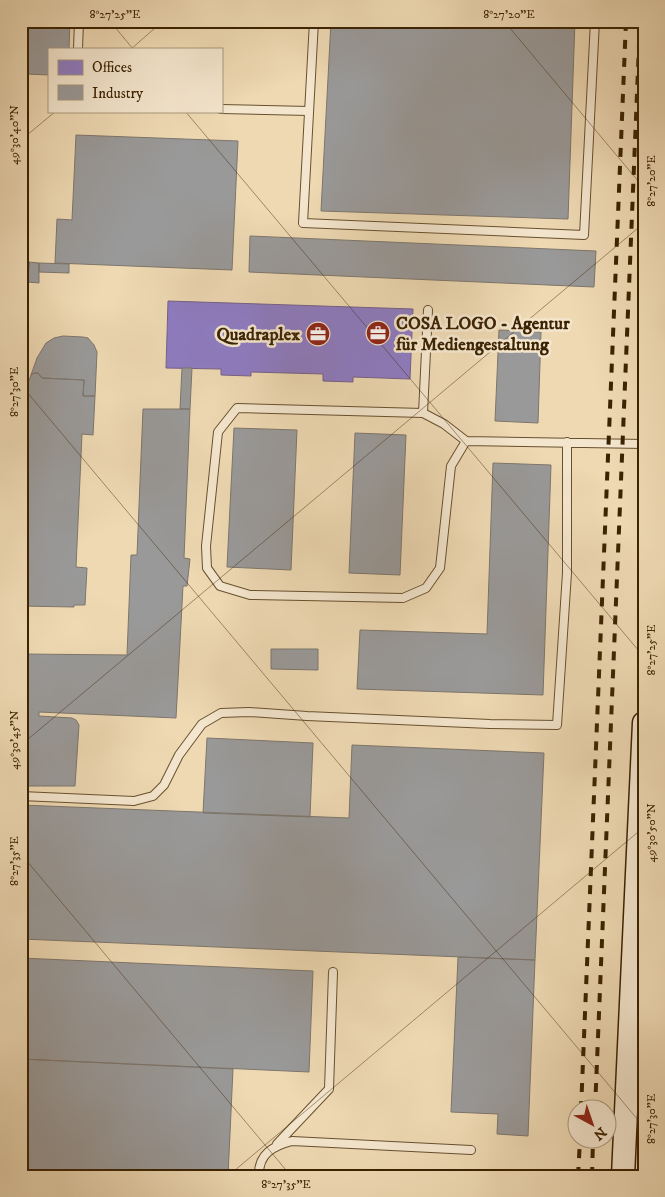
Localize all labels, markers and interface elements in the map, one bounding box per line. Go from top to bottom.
text: 8°27'25"E [89,7,141,22]
text: 8°27'20"E [483,7,535,22]
legend [48,48,222,112]
text: Offices [92,58,132,77]
text: Industry [92,84,144,103]
text: 49°30'40"N [7,105,22,165]
text: 8°27'20"E [644,155,659,207]
place label: COSA LOGO - Agentur für Mediengestaltung [395,313,570,356]
office icon: COSA LOGO - Agentur für Mediengestaltung [365,320,391,346]
office icon: Quadraplex [305,321,331,347]
place label: Quadraplex [216,324,300,346]
text: 8°27'30"E [7,366,22,417]
text: 8°27'25"E [644,624,659,676]
text: 49°30'45"N [7,710,22,770]
text: 49°30'50"N [644,803,659,862]
text: 8°27'35"E [7,836,22,886]
text: 8°27'30"E [644,1093,659,1144]
north arrow [568,1100,618,1150]
text: N [589,1123,610,1144]
text: 8°27'35"E [261,1177,311,1192]

